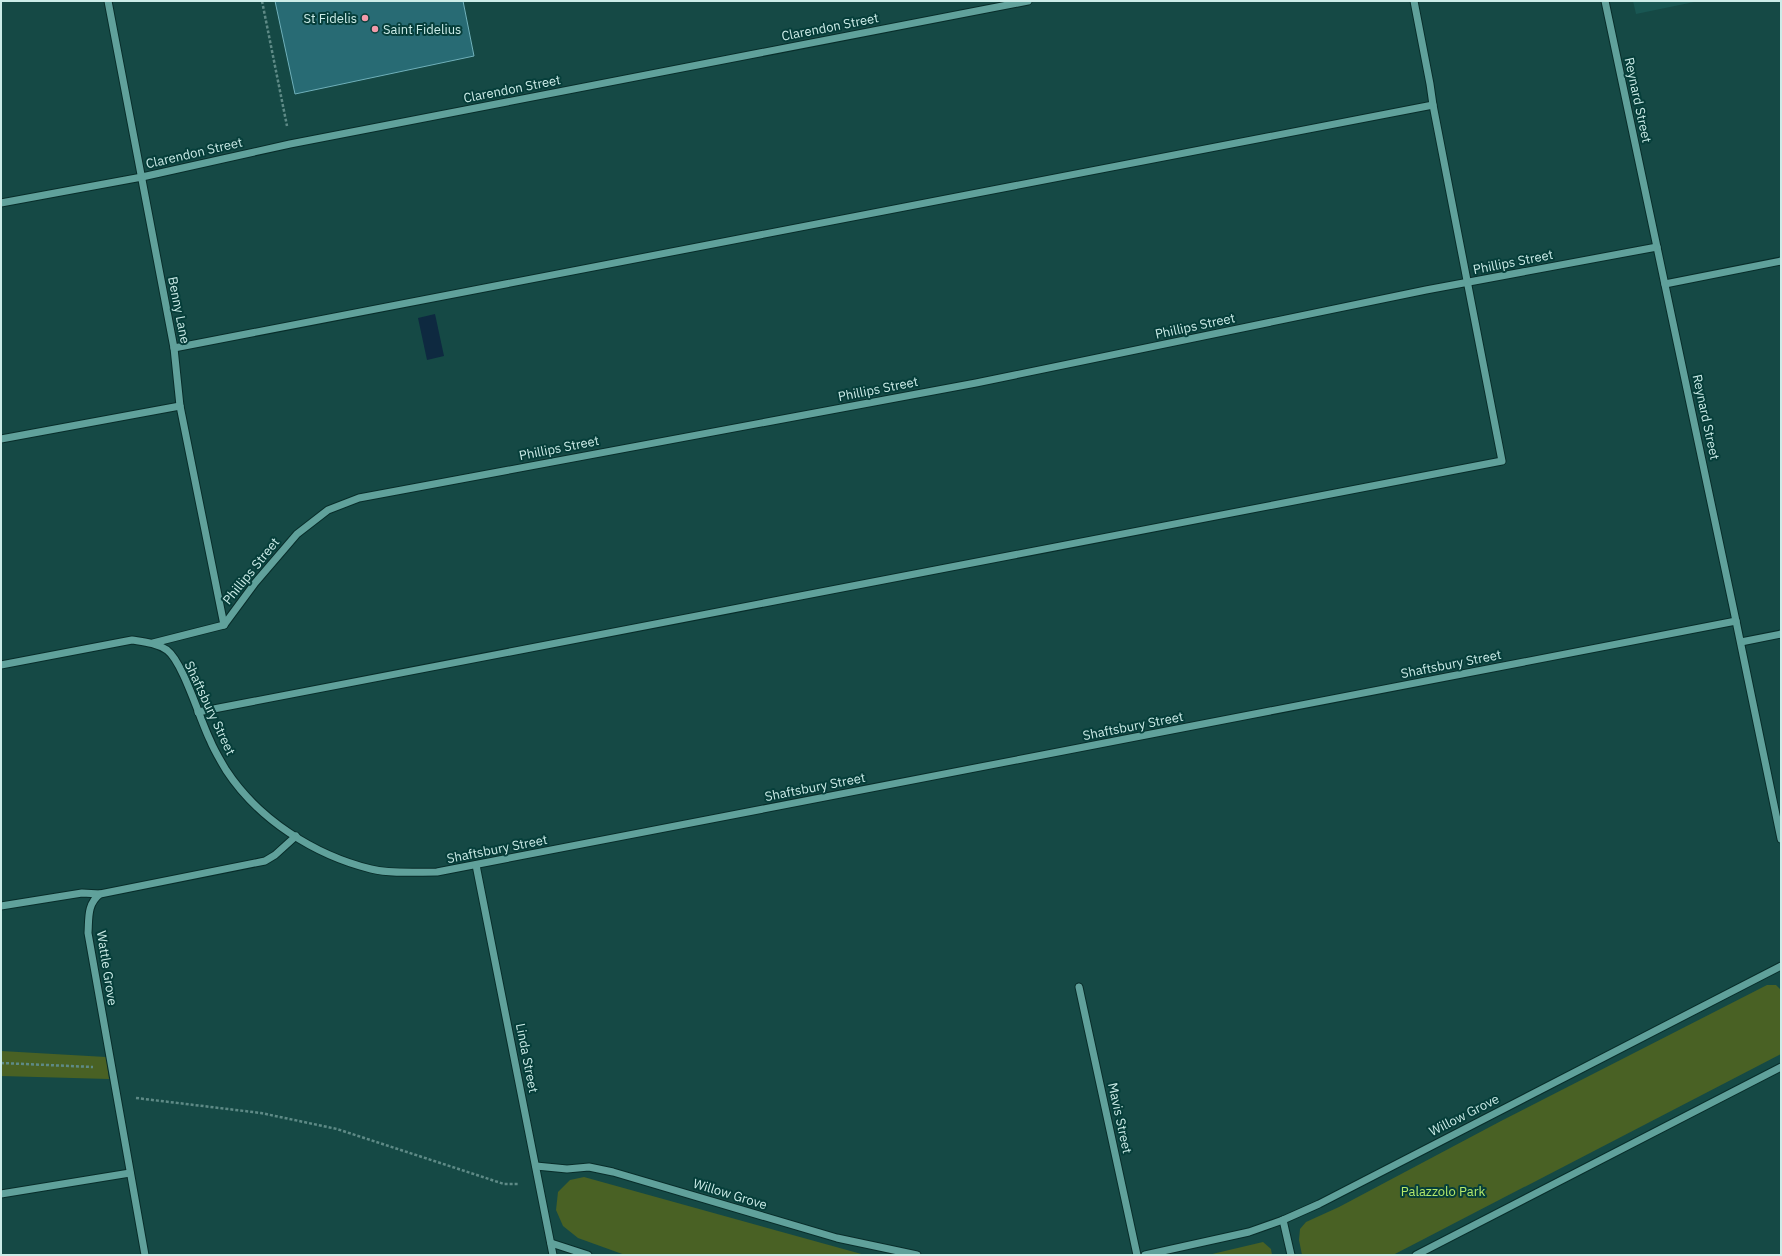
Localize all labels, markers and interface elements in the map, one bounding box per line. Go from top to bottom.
street label: Clarendon Street [780,9,880,45]
place label: St Fidelis [304,10,357,27]
marker: St Fidelis [360,13,370,23]
place label: Saint Fidelius [383,21,461,38]
marker: Saint Fidelius [370,24,380,34]
street label: Reynard Street [1621,56,1655,144]
street label: Clarendon Street [462,71,562,107]
street label: Clarendon Street [144,134,244,172]
street label: Phillips Street [1471,246,1555,278]
street label: Benny Lane [164,275,194,345]
street label: Phillips Street [1153,309,1237,343]
street label: Phillips Street [836,373,920,405]
street label: Reynard Street [1689,373,1723,461]
street label: Phillips Street [517,432,601,464]
street label: Phillips Street [219,534,283,608]
street label: Shaftsbury Street [1399,646,1503,682]
street label: Shaftsbury Street [181,658,239,758]
street label: Shaftsbury Street [1081,708,1185,744]
street label: Shaftsbury Street [763,769,867,805]
street label: Shaftsbury Street [445,831,549,867]
street label: Wattle Grove [93,929,121,1007]
street label: Linda Street [512,1022,542,1094]
street label: Mavis Street [1104,1081,1136,1155]
street label: Willow Grove [1426,1090,1502,1140]
street label: Willow Grove [691,1175,769,1213]
park label: Palazzolo Park [1401,1183,1485,1200]

